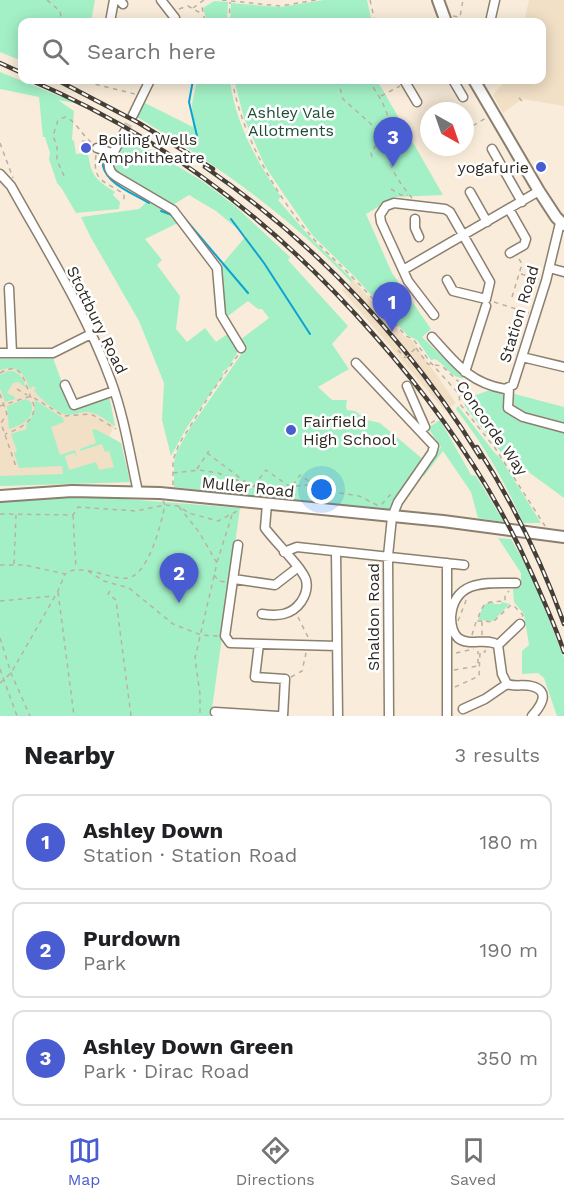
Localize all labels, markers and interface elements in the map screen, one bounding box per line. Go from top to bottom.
search box [18,18,546,84]
icon: search [39,35,72,68]
text: Search here [87,39,216,64]
north arrow [420,102,474,156]
park label: Ashley Vale Allotments [247,103,335,140]
pin: 3 [374,118,412,167]
place label: Boiling Wells Amphitheatre [98,130,205,167]
marker: Boiling Wells Amphitheatre [79,141,93,155]
place label: yogafurie [457,158,529,177]
marker: yogafurie [534,160,548,174]
street label: Stottbury Road [63,263,131,377]
street label: Station Road [495,263,543,365]
pin: 1 [372,282,412,332]
street label: Concorde Way [452,377,532,480]
place label: Fairfield High School [303,412,396,449]
marker: Fairfield High School [284,423,298,437]
street label: Muller Road [201,473,295,501]
your location [307,475,336,504]
pin: 2 [160,554,198,603]
street label: Shaldon Road [364,563,383,671]
text: Nearby [24,740,115,770]
text: 3 results [455,743,540,767]
text: Ashley Down [83,818,223,843]
text: 1 [41,830,50,854]
text: 180 m [480,830,538,854]
text: Station · Station Road [83,843,297,867]
text: Purdown [83,926,181,951]
text: 2 [40,938,51,962]
text: 190 m [480,938,538,962]
text: Park [83,951,126,975]
text: Ashley Down Green [83,1034,294,1059]
text: 3 [40,1046,51,1070]
text: 350 m [476,1046,538,1070]
text: Park · Dirac Road [83,1059,249,1083]
tab: Map [68,1134,101,1189]
tab: Directions [236,1134,315,1189]
tab: Saved [450,1134,496,1189]

